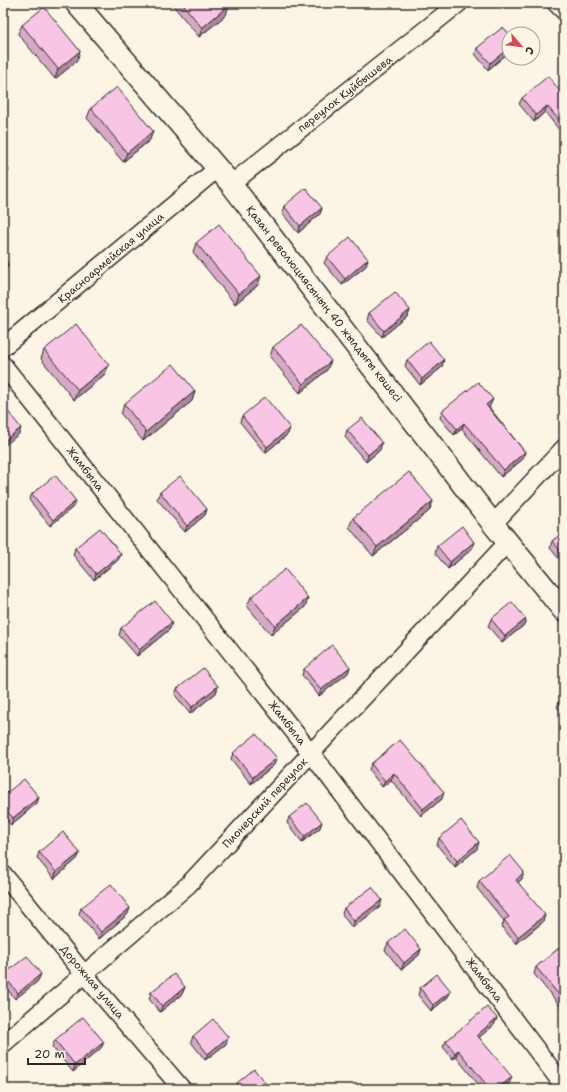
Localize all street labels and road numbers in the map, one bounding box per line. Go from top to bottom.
street label: переулок Куйбышева [295,52,396,136]
street label: Қазан революциясының 40 жылдығы көшесі [243,203,405,405]
street label: Красноармейская улица [55,209,167,307]
street label: Жамбыла [63,444,107,494]
street label: Жамбыла [265,698,309,748]
street label: Пионерский переулок [219,754,311,851]
street label: Дорожная улица [57,942,127,1022]
street label: Жамбыла [462,955,506,1006]

